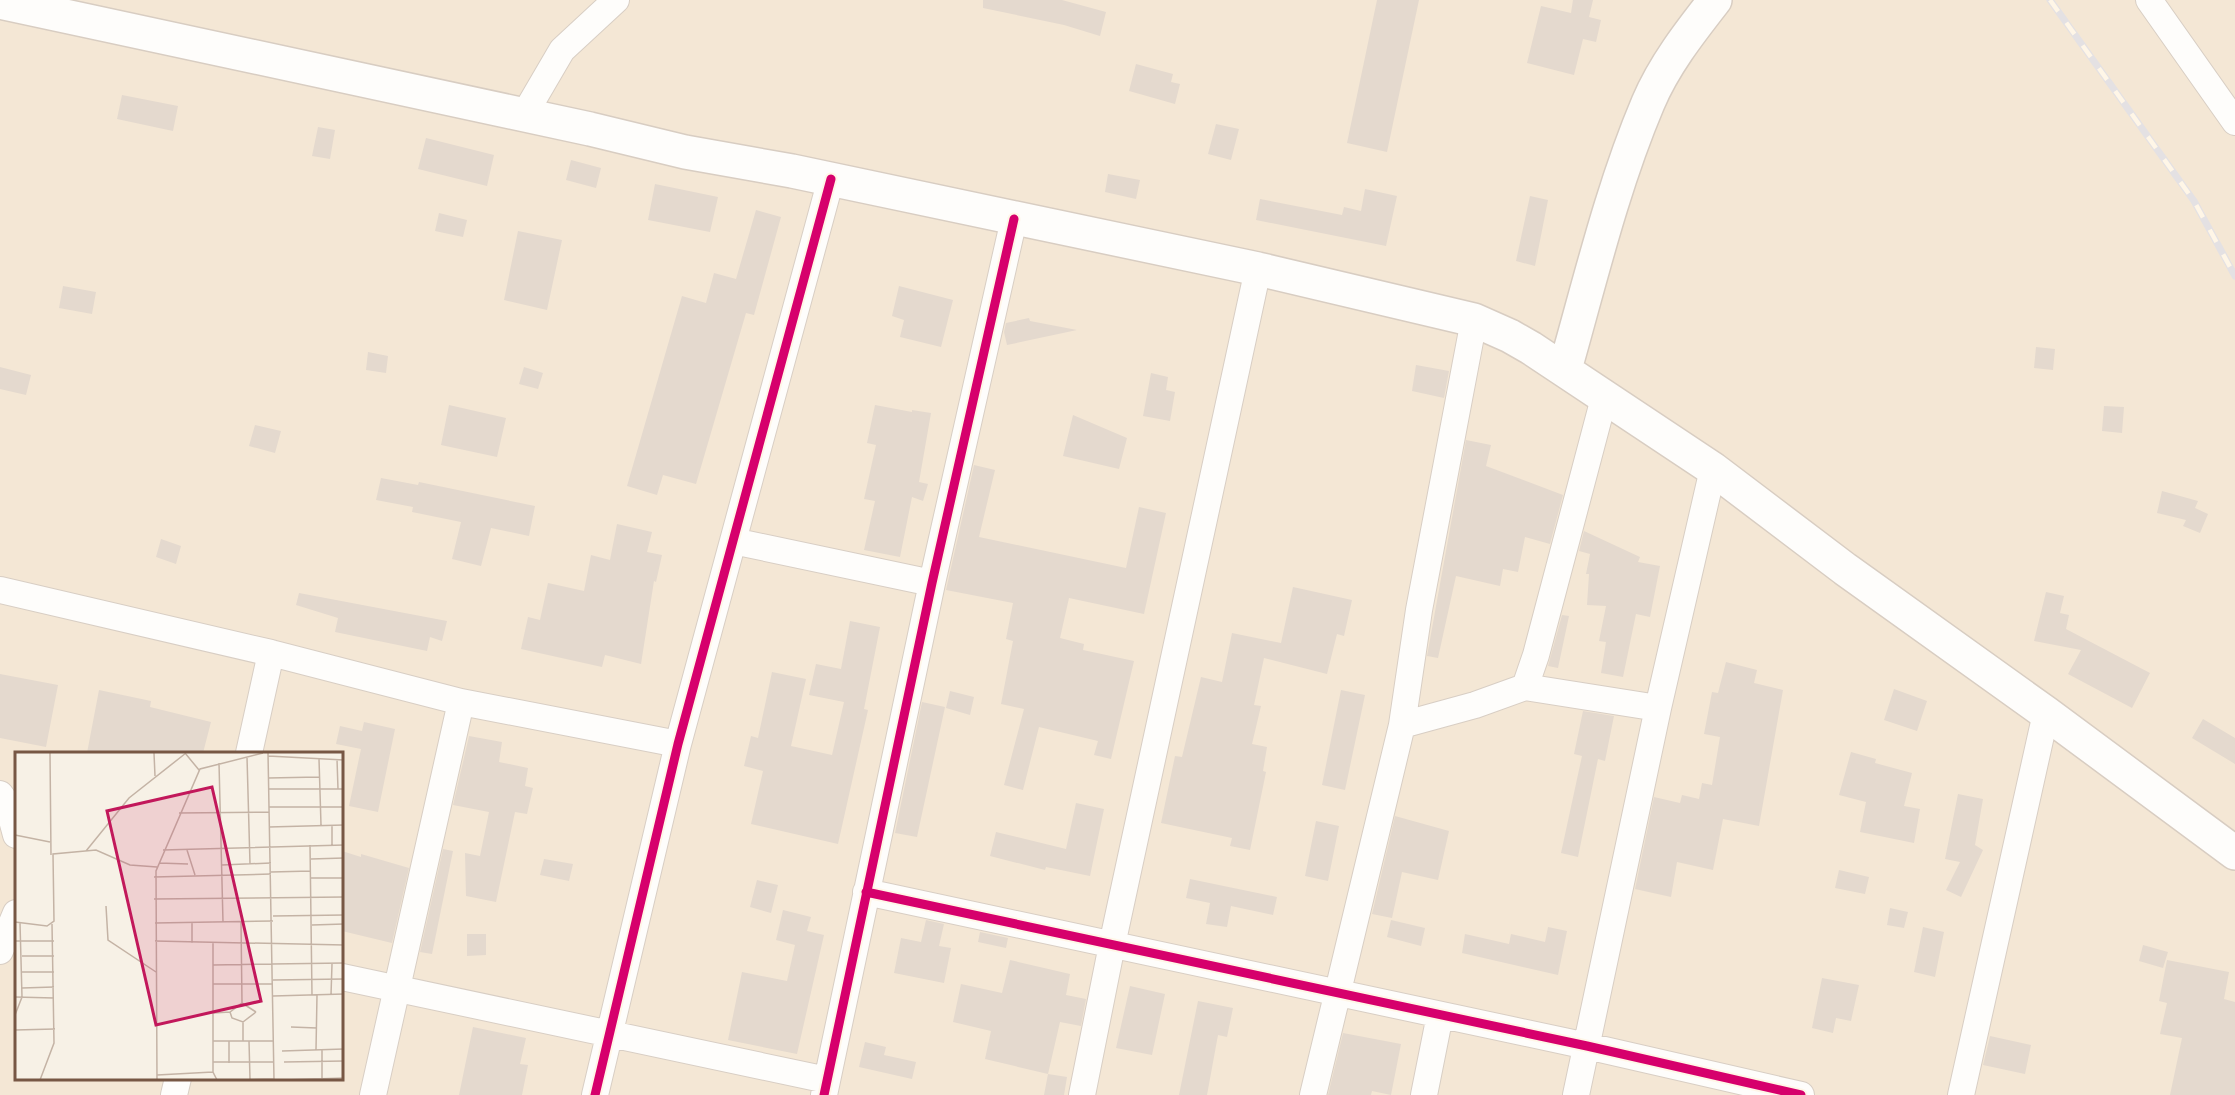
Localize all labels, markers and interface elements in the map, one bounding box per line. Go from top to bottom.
inset map [15,752,344,1080]

